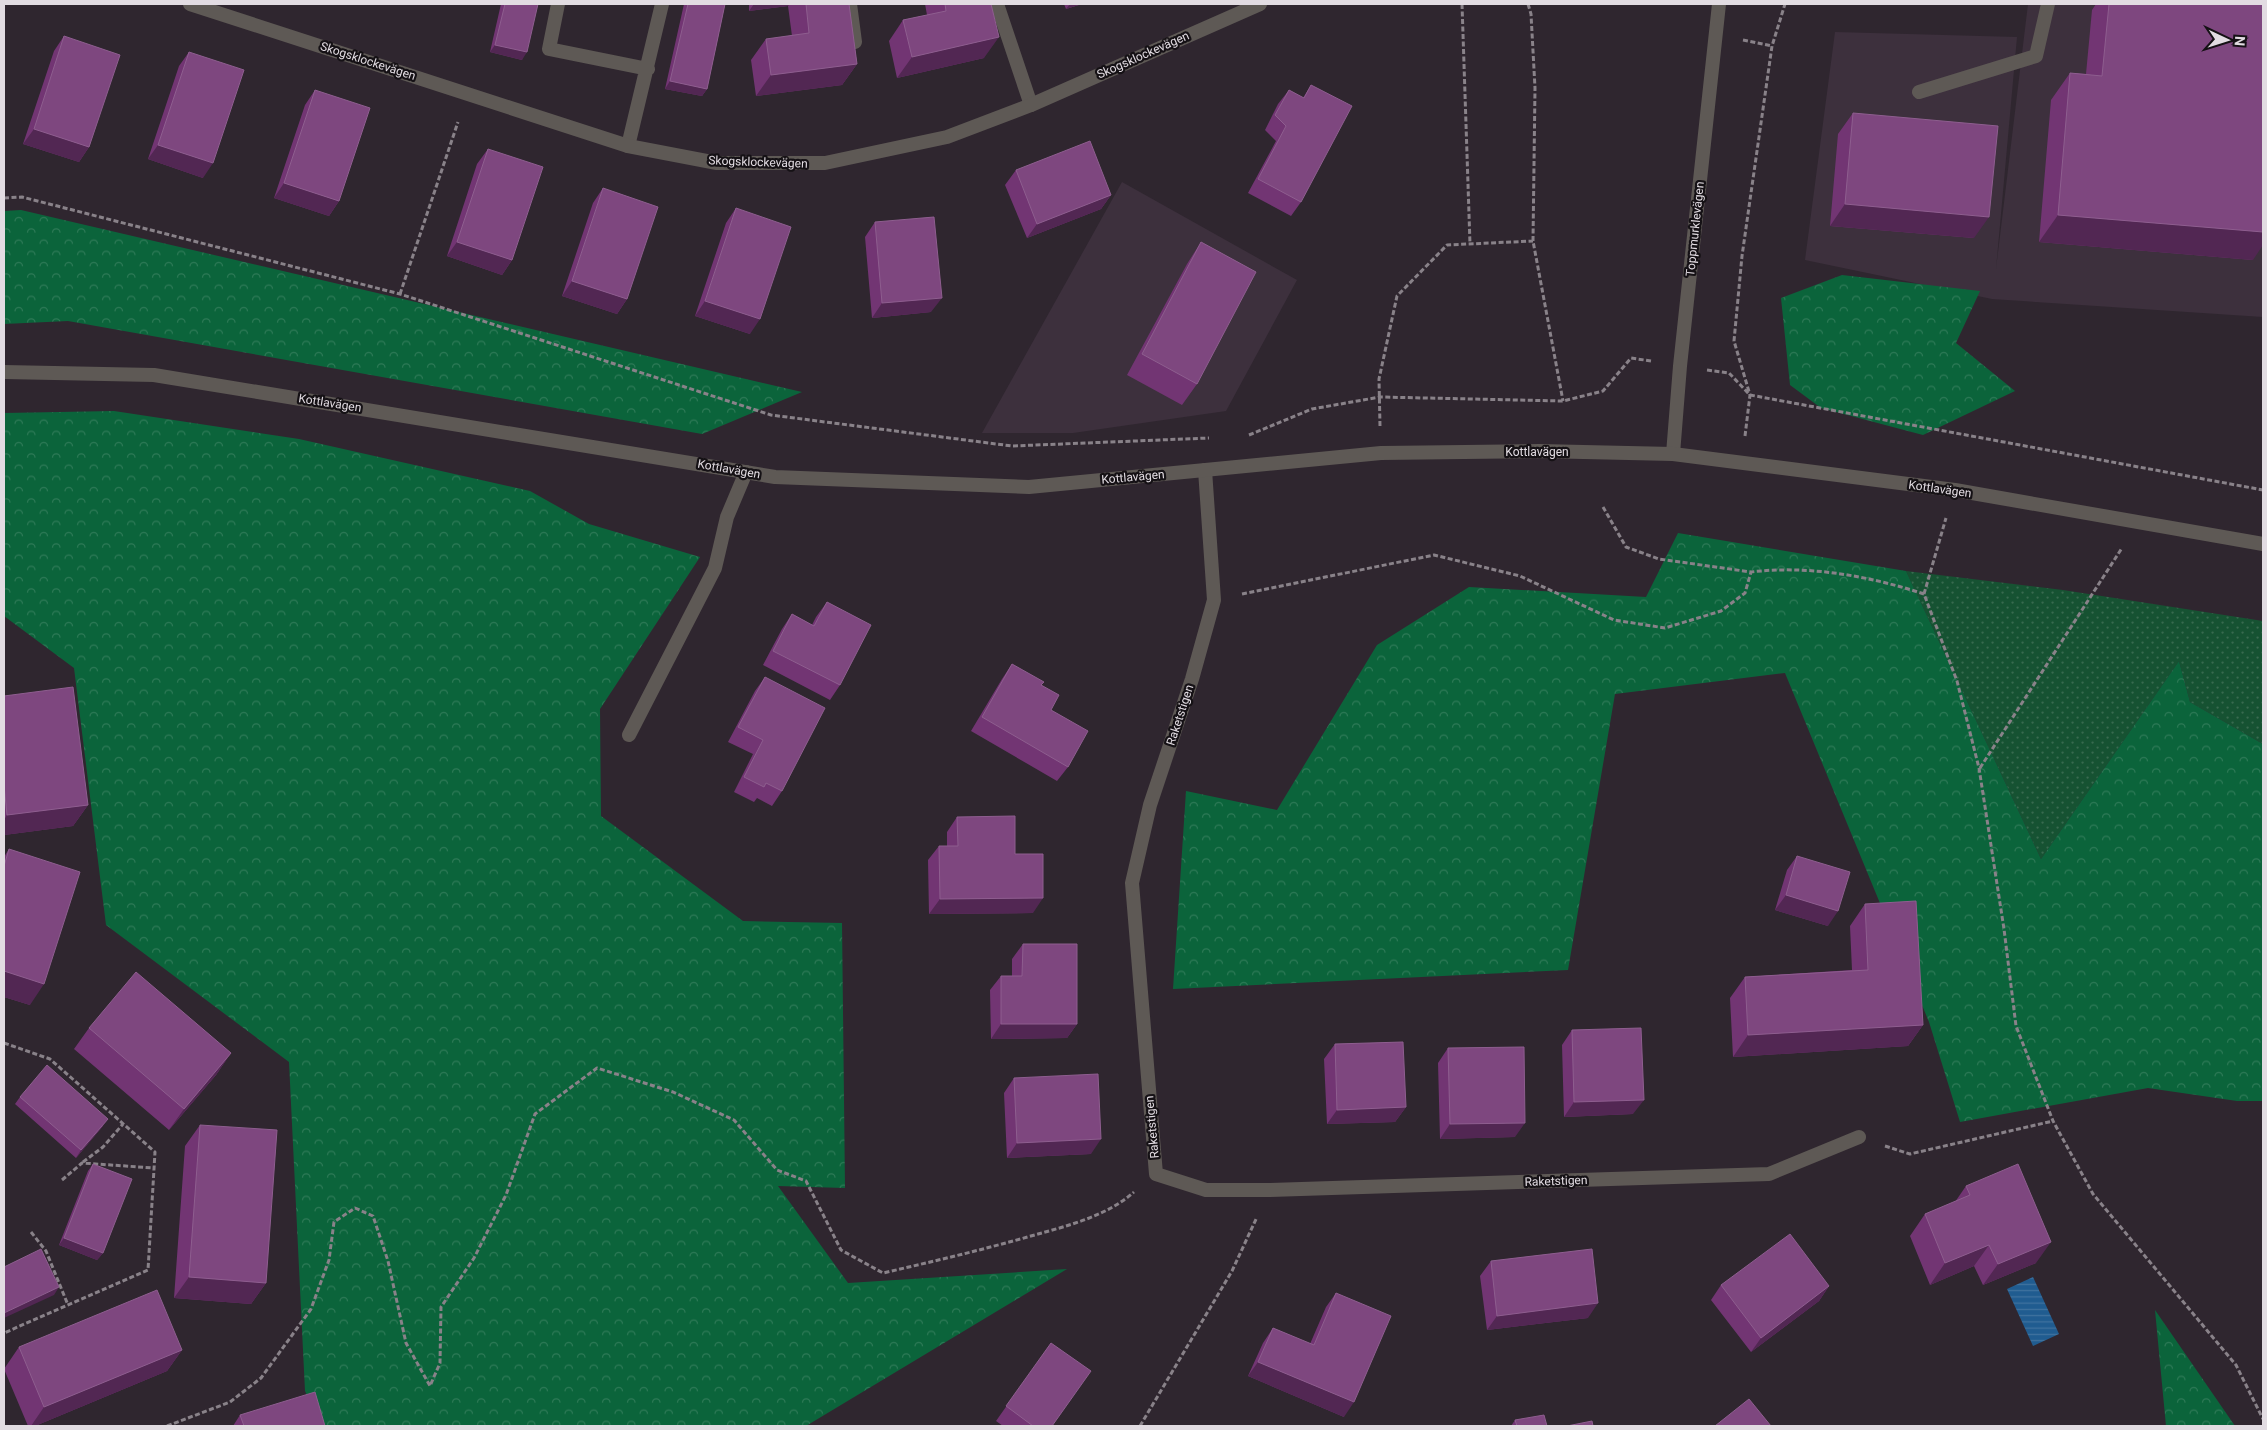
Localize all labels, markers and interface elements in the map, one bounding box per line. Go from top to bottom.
north arrow [2202,15,2252,65]
street label: Skogsklockevägen [1095,28,1191,82]
text: N [2232,35,2248,46]
street label: Skogsklockevägen [319,39,417,83]
street label: Skogsklockevägen [708,153,808,171]
street label: Toppmurklevägen [1683,181,1707,277]
street label: Kottlavägen [298,391,362,415]
street label: Kottlavägen [1505,445,1569,459]
street label: Kottlavägen [697,457,761,481]
street label: Kottlavägen [1101,467,1165,487]
street label: Kottlavägen [1908,478,1972,500]
street label: Raketstigen [1164,683,1196,747]
street label: Raketstigen [1142,1095,1162,1159]
street label: Raketstigen [1524,1173,1588,1189]

